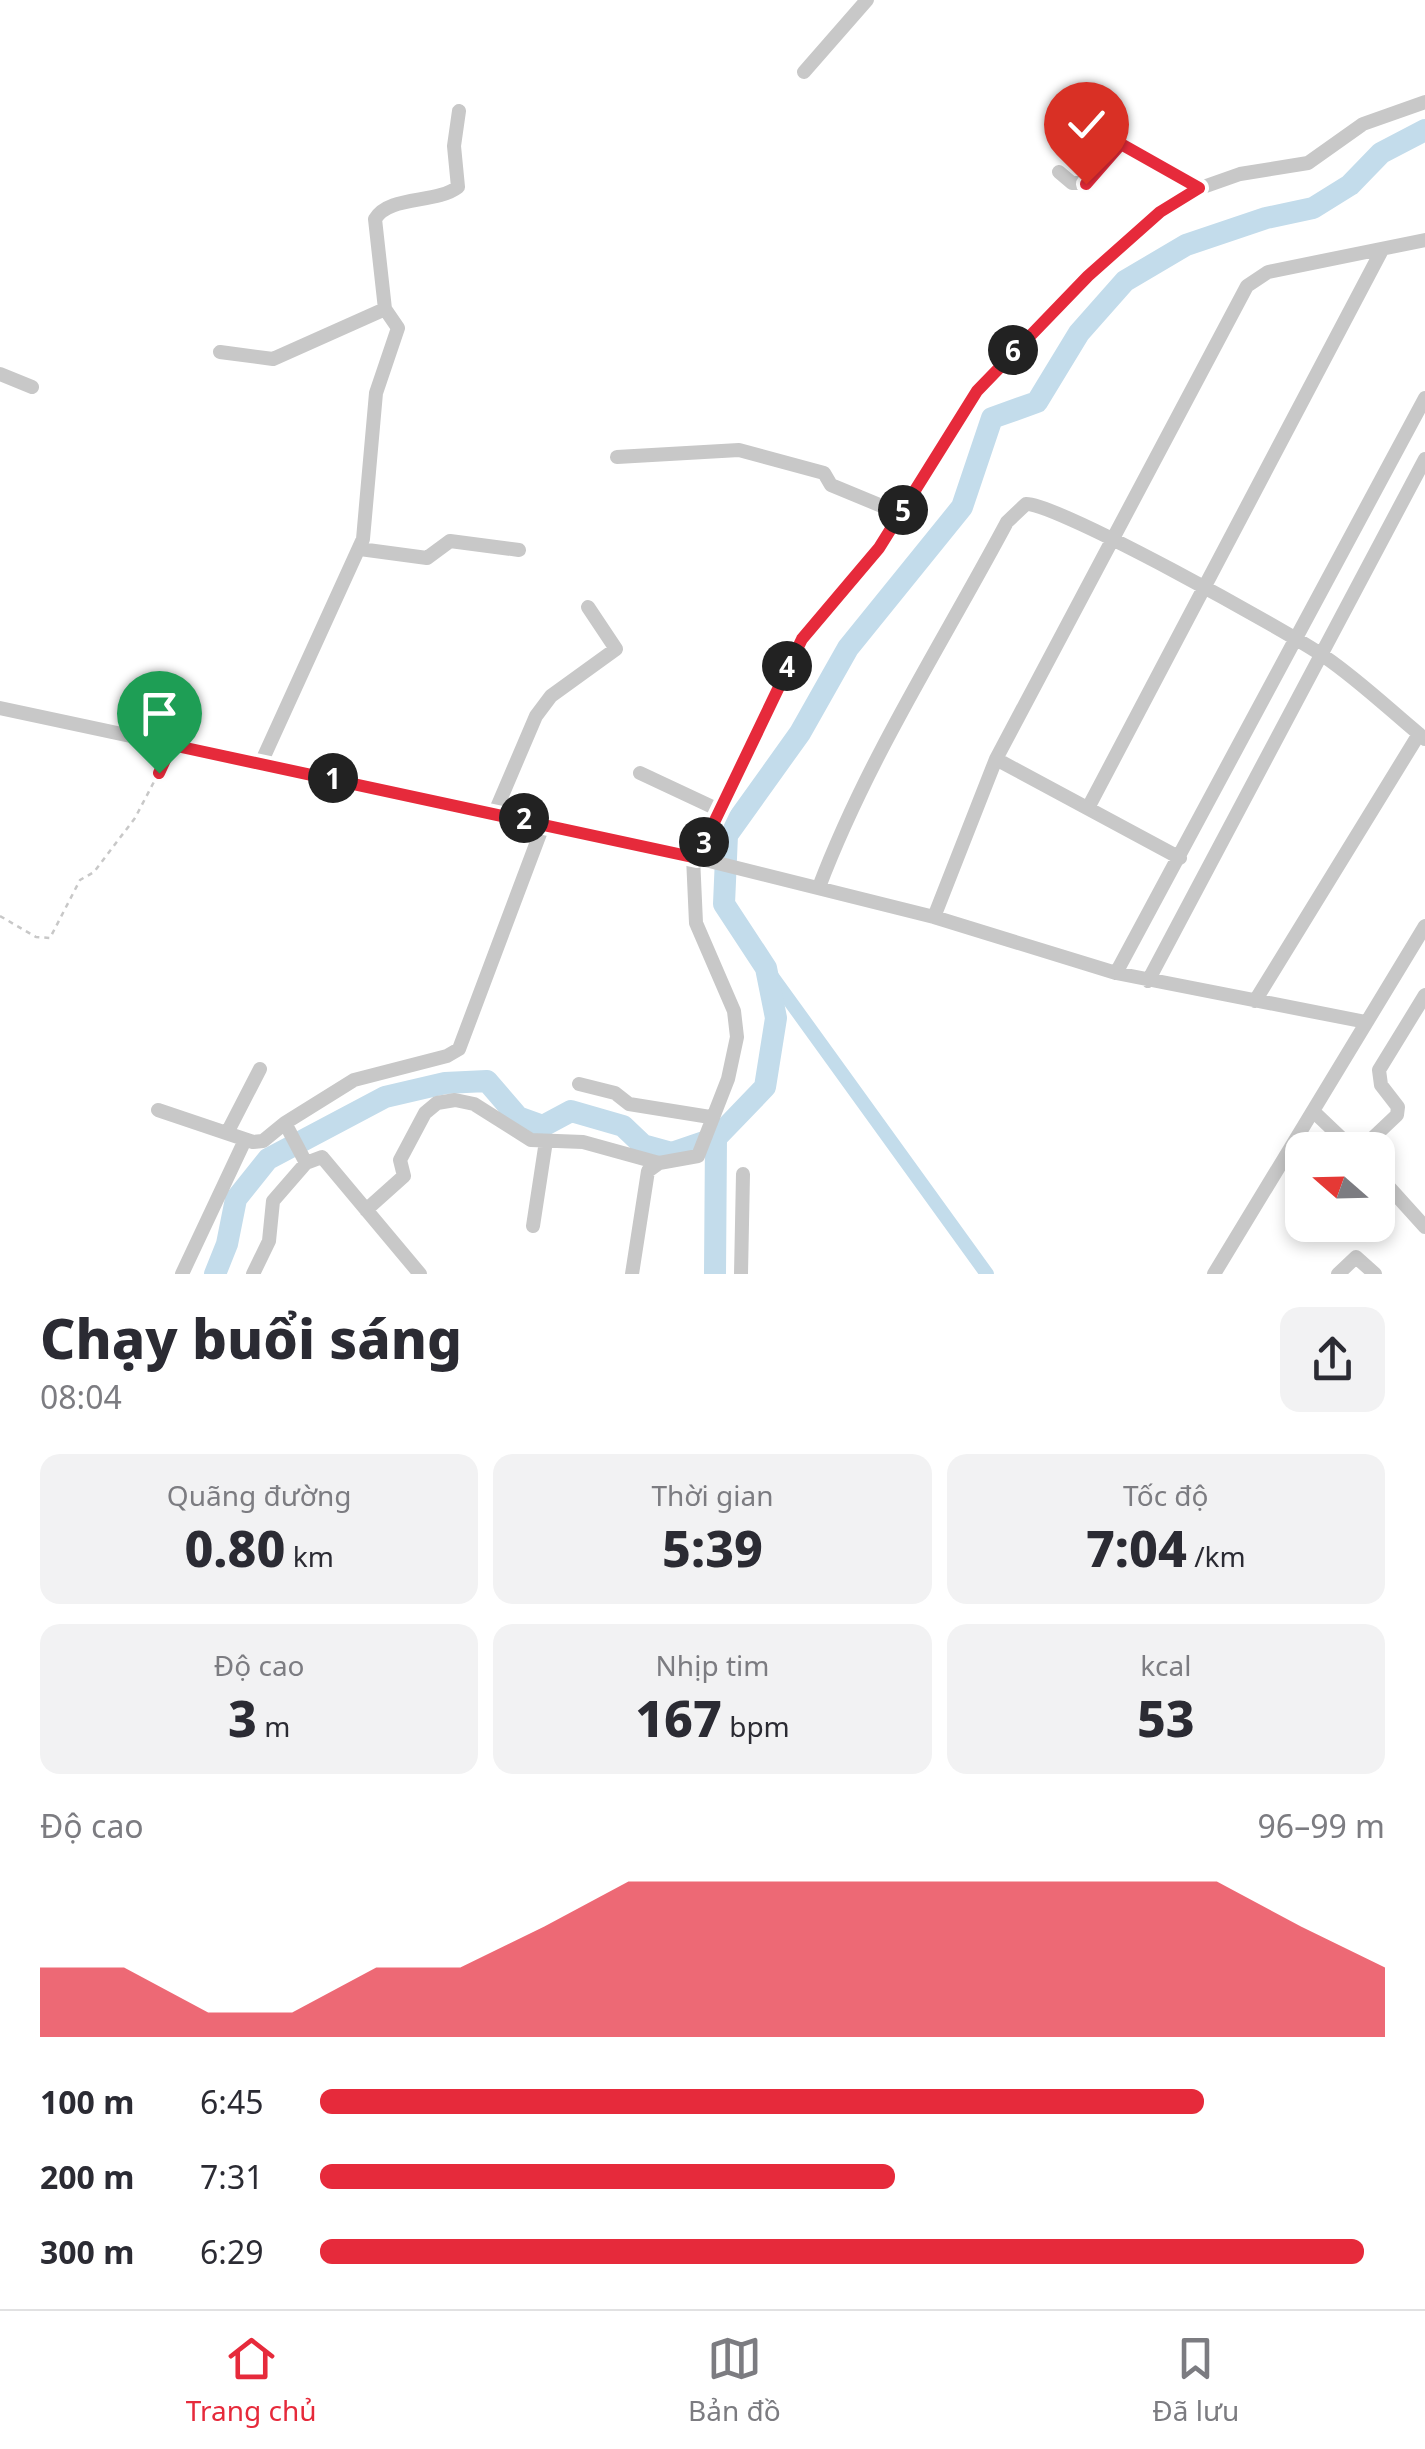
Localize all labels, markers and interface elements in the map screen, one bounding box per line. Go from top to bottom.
pin [1044,82,1129,185]
icon: check [1059,97,1114,152]
pin: 6 [988,325,1038,375]
text: 6 [1005,331,1021,369]
pin: 5 [878,485,928,535]
text: 5 [895,491,911,529]
pin: 4 [762,641,812,691]
text: 4 [779,647,795,685]
pin [117,671,202,774]
icon: arrive [132,686,187,741]
pin: 1 [308,753,358,803]
text: 1 [325,759,341,797]
pin: 2 [499,793,549,843]
text: 2 [516,799,532,837]
pin: 3 [679,817,729,867]
text: 3 [696,823,712,861]
north arrow [1285,1132,1395,1242]
map controls [1285,1132,1395,1242]
text: Chạy buổi sáng [40,1300,462,1375]
button: share [1280,1307,1385,1412]
text: 08:04 [40,1375,122,1418]
text: Quãng đường [167,1476,351,1514]
text: Thời gian [651,1476,774,1514]
text: Tốc độ [1123,1476,1209,1514]
text: 0.80 [184,1514,285,1582]
text: 5:39 [662,1514,763,1582]
text: 7:04 [1086,1514,1187,1582]
text: km [285,1537,334,1575]
text: /km [1187,1537,1246,1575]
text: Độ cao [214,1646,305,1684]
text: Nhịp tim [656,1646,769,1684]
text: kcal [1140,1646,1191,1684]
text: 3 [228,1684,257,1752]
text: 167 [635,1684,722,1752]
text: 53 [1137,1684,1195,1752]
text: m [257,1707,290,1745]
text: bpm [722,1707,790,1745]
text: Độ cao [40,1804,144,1847]
text: 96–99 m [1258,1804,1385,1847]
text: 100 m [40,2080,134,2123]
text: 6:45 [200,2080,264,2123]
text: 200 m [40,2155,134,2198]
text: 7:31 [200,2155,264,2198]
text: 300 m [40,2230,134,2273]
text: 6:29 [200,2230,264,2273]
tab: Trang chủ [186,2331,317,2429]
tab: Bản đồ [688,2331,781,2429]
tab: Đã lưu [1152,2331,1239,2429]

